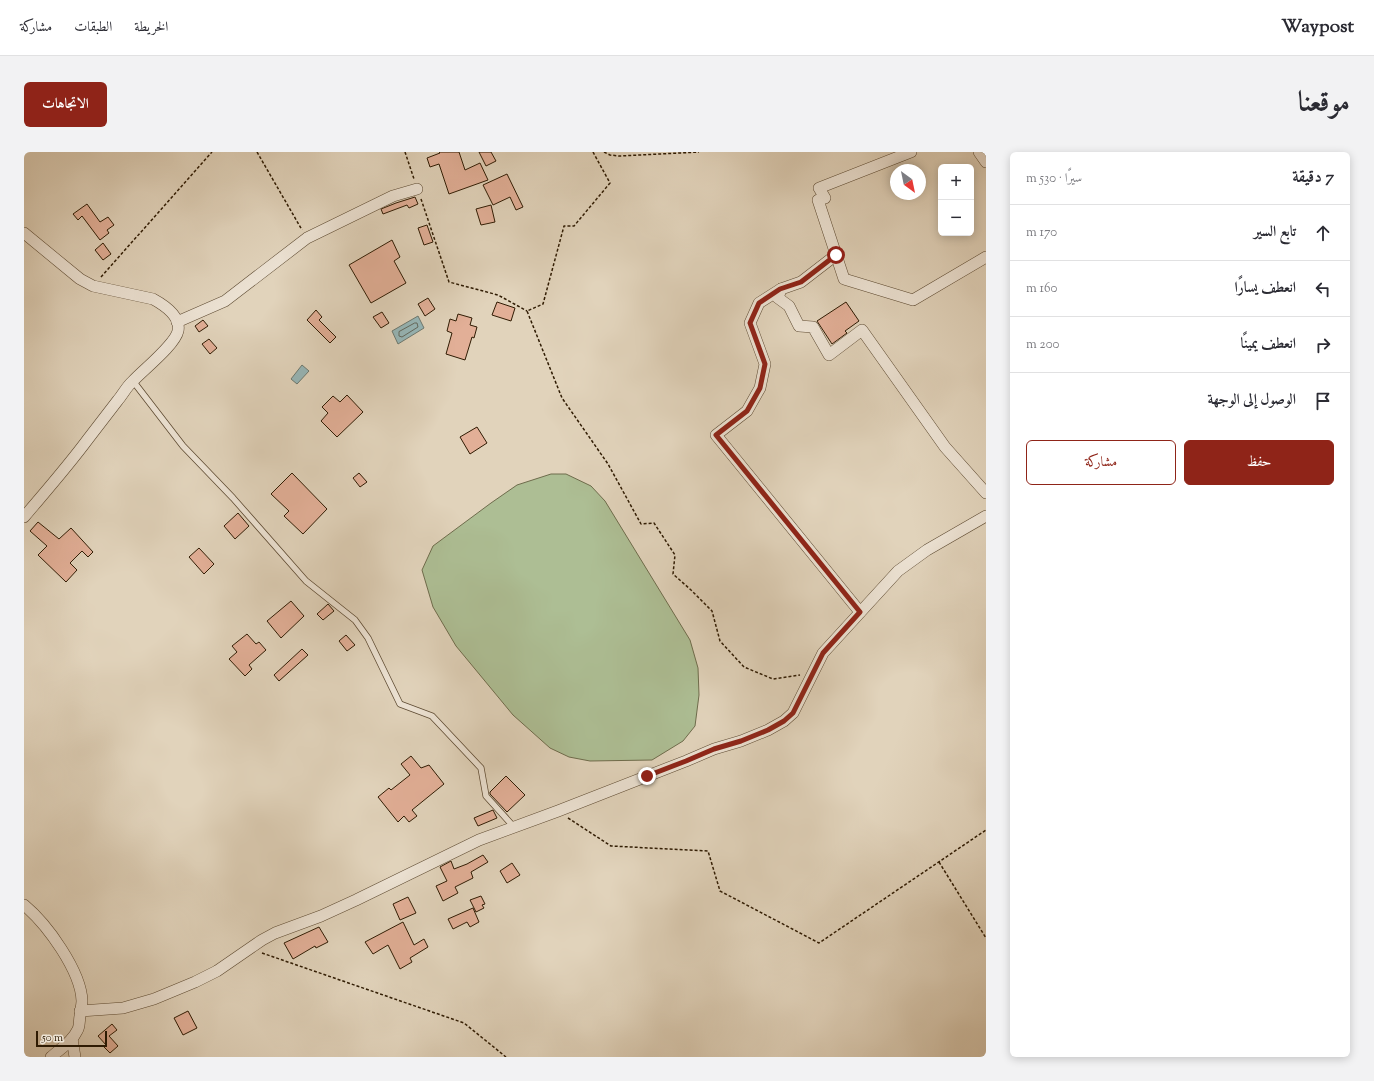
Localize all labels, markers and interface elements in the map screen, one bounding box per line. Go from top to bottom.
text: Waypost [1281,14,1354,41]
text: مشاركة [20,18,52,38]
text: الطبقات [74,18,112,38]
text: الخريطة [134,18,168,38]
button: الاتجاهات [24,82,107,127]
text: موقعنا [1298,84,1350,124]
north arrow [890,164,926,200]
map controls [938,164,974,236]
button: + [938,164,974,200]
text: 7 دقيقة [1292,166,1334,190]
text: سيرًا · 530 m [1026,170,1082,188]
button: − [938,200,974,236]
text: تابع السير [1254,222,1296,243]
icon: ahead [1312,222,1334,244]
text: 170 m [1026,224,1057,242]
route start [827,246,845,264]
text: انعطف يسارًا [1235,278,1296,299]
icon: left [1312,278,1334,300]
text: 160 m [1026,280,1057,298]
text: انعطف يمينًا [1241,334,1296,355]
icon: right [1312,334,1334,356]
text: 200 m [1026,336,1059,354]
text: الوصول إلى الوجهة [1207,390,1296,411]
icon: arrive [1312,390,1334,412]
button: مشاركة [1026,440,1176,485]
button: حفظ [1184,440,1334,485]
route end [638,767,656,785]
scale bar [36,1029,107,1048]
text: 50 m [42,1030,63,1046]

